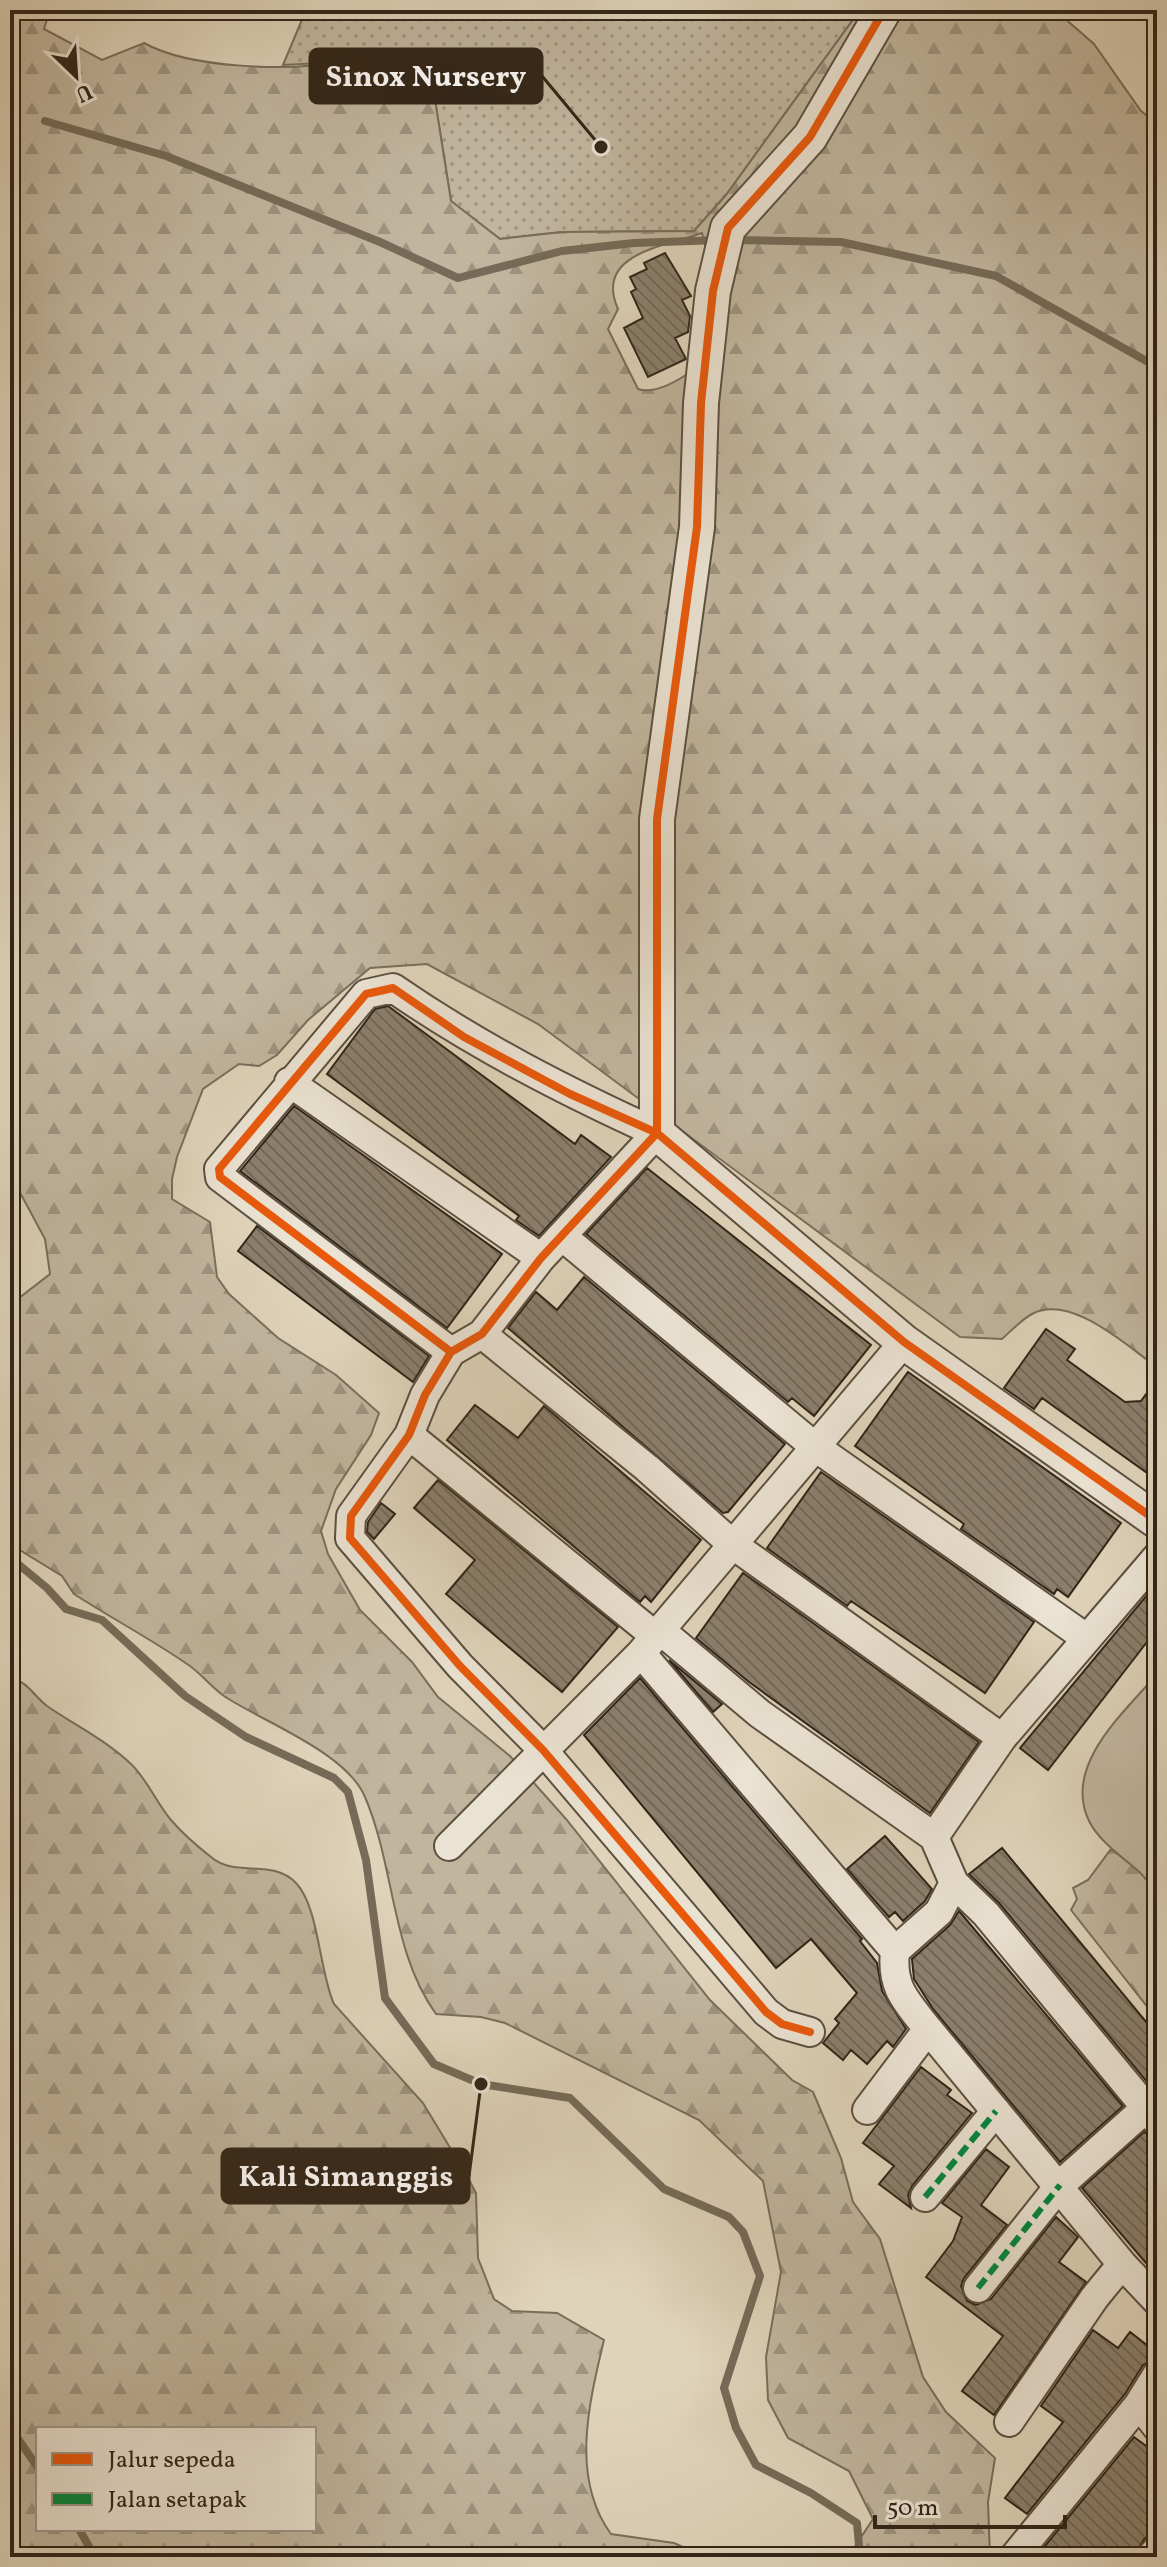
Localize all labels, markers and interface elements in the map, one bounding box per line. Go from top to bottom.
north arrow [36,36,116,116]
callout: Sinox Nursery [310,49,542,103]
text: Sinox Nursery [326,57,527,99]
text: U [70,75,97,109]
callout: Kali Simanggis [222,2149,469,2203]
text: Kali Simanggis [239,2157,453,2199]
legend [36,2427,316,2531]
text: Jalur sepeda [108,2444,236,2478]
scale bar [875,2479,1065,2529]
text: Jalan setapak [108,2484,247,2518]
text: 50 m [887,2492,939,2526]

